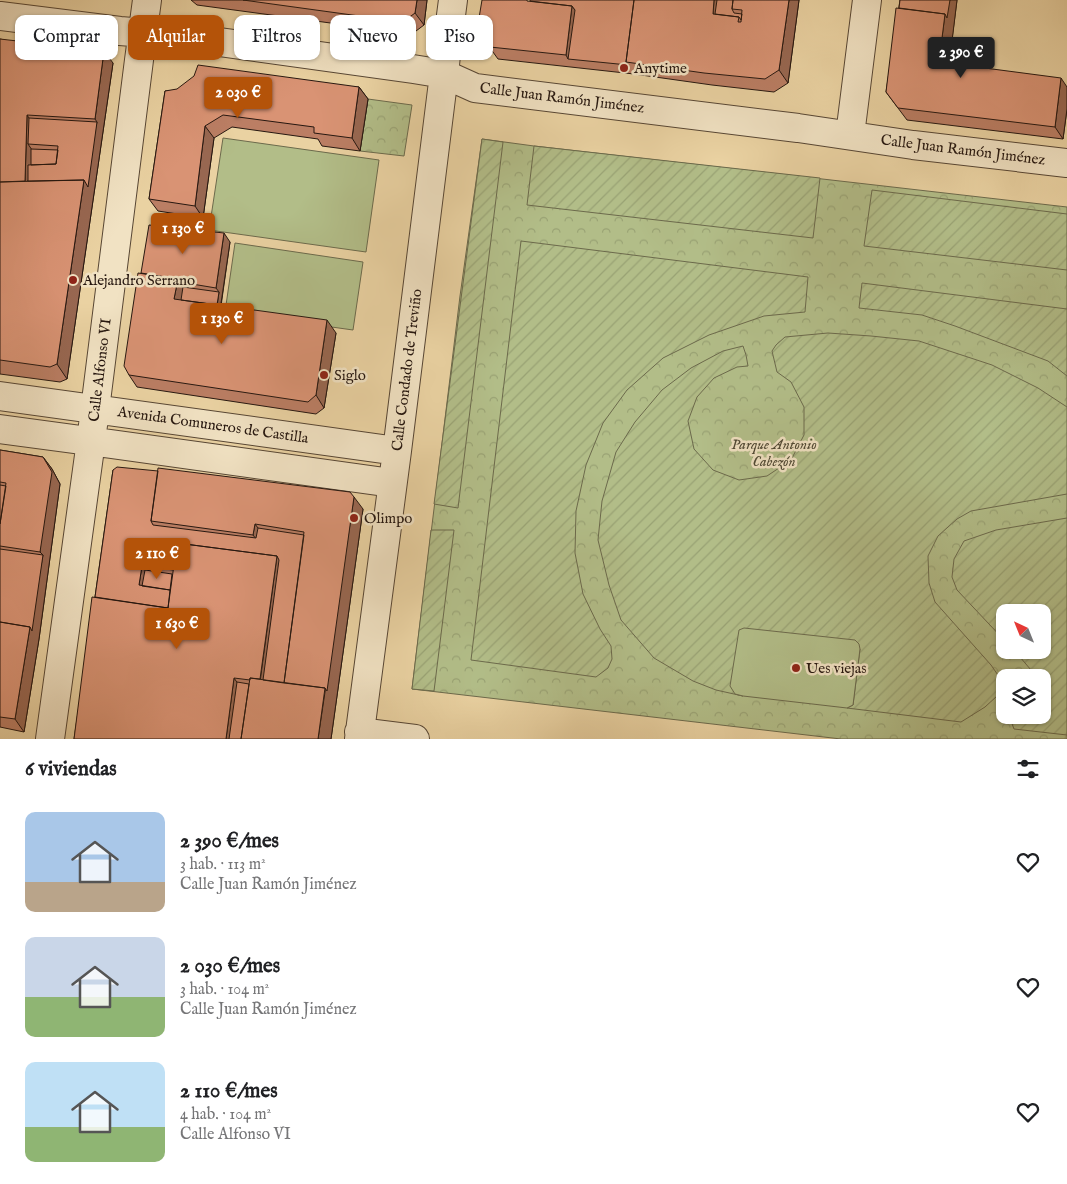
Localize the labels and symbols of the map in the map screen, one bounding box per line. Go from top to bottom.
pin: 2 390 € [915,36,1007,79]
place label: Anytime [633,59,687,78]
marker: Anytime [618,62,630,74]
pin: 2 030 € [192,76,284,119]
street label: Calle Juan Ramón Jiménez [479,78,645,118]
street label: Calle Juan Ramón Jiménez [880,130,1046,170]
pin: 1 130 € [137,212,229,255]
place label: Alejandro Serrano [82,271,195,290]
marker: Alejandro Serrano [67,274,79,286]
street label: Calle Condado de Treviño [388,288,426,452]
pin: 1 130 € [176,302,268,345]
street label: Calle Alfonso VI [84,317,116,423]
place label: Siglo [334,366,366,385]
marker: Siglo [318,369,330,381]
street label: Avenida Comuneros de Castilla [115,402,310,448]
park label: Parque Antonio Cabezón [731,435,817,471]
place label: Olimpo [364,509,412,528]
marker: Olimpo [348,512,360,524]
pin: 2 110 € [111,538,203,580]
north arrow [996,604,1051,659]
pin: 1 630 € [131,608,223,650]
place label: Ues viejas [806,659,867,678]
marker: Ues viejas [790,662,802,674]

